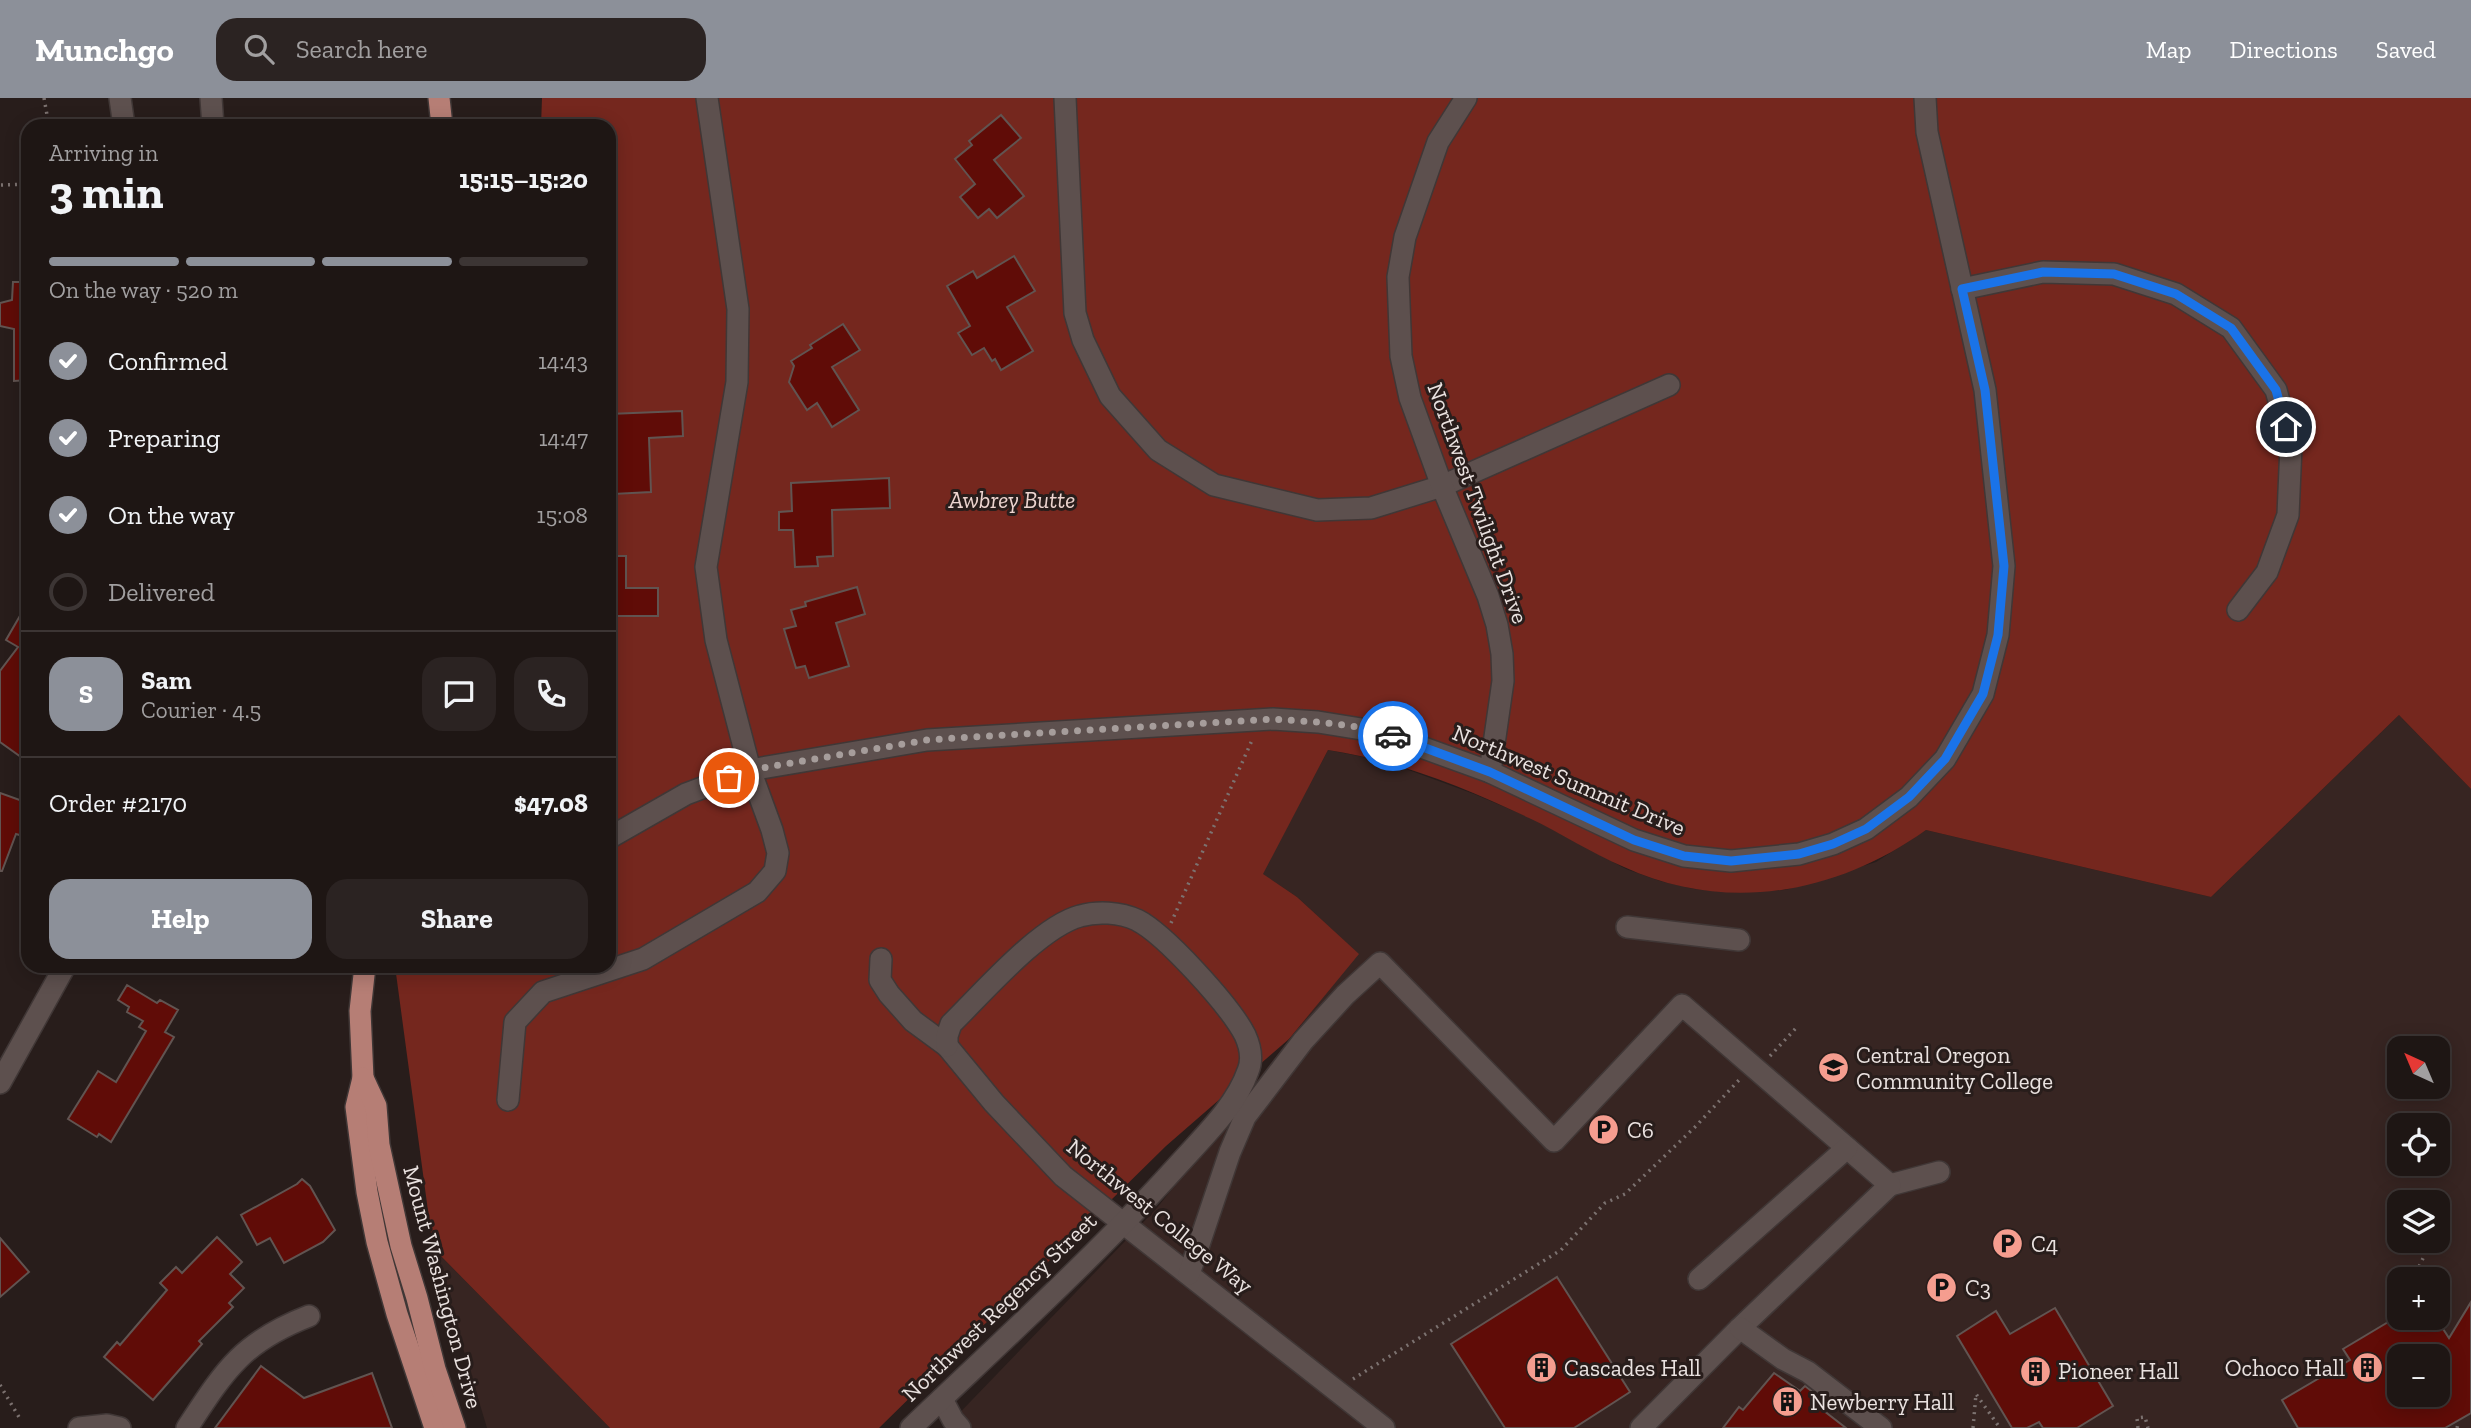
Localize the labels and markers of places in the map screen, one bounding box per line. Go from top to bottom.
pin [2256,397,2316,457]
pin [699,748,759,808]
place label: Central Oregon Community College [1856,1041,2053,1095]
school or university icon: Central Oregon Community College [1816,1051,1850,1085]
parking icon: C6 [1587,1113,1621,1147]
place label: C6 [1627,1116,1654,1144]
parking icon: C4 [1991,1227,2025,1261]
place label: C4 [2031,1230,2058,1258]
parking icon: C3 [1925,1271,1959,1305]
place label: C3 [1965,1274,1991,1302]
building icon: Cascades Hall [1524,1351,1558,1385]
building icon: Ochoco Hall [2351,1351,2385,1385]
place label: Cascades Hall [1564,1354,1701,1382]
building icon: Pioneer Hall [2018,1354,2052,1388]
place label: Ochoco Hall [2225,1354,2345,1382]
place label: Pioneer Hall [2058,1357,2179,1385]
building icon: Newberry Hall [1770,1385,1804,1419]
place label: Newberry Hall [1810,1388,1954,1416]

